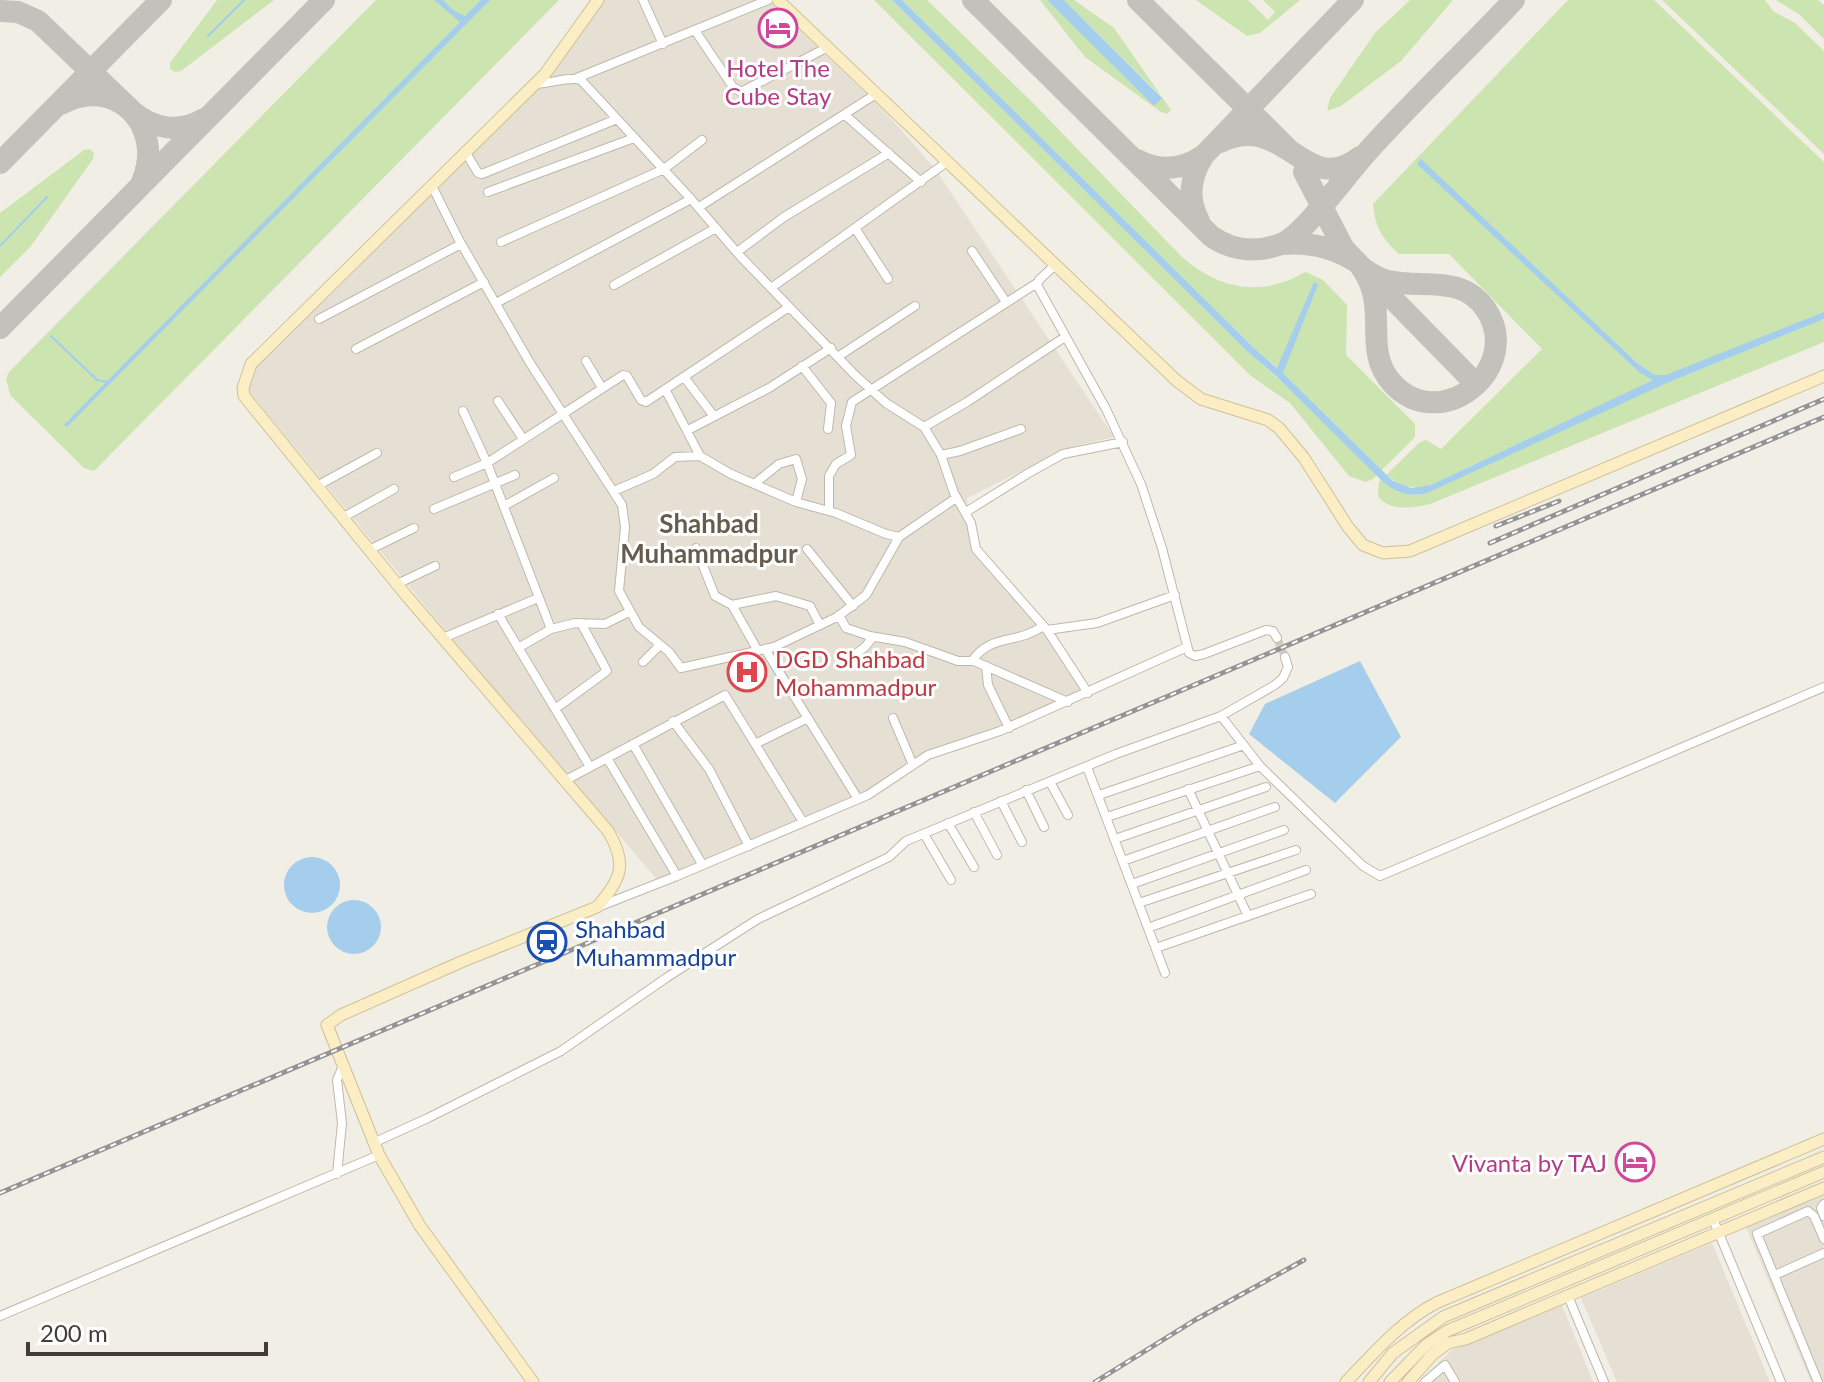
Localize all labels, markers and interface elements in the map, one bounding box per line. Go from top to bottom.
hotel icon: Hotel The Cube Stay [757,7,799,49]
place label: Hotel The Cube Stay [725,53,832,110]
district label: Shahbad Muhammadpur [620,507,798,569]
place label: DGD Shahbad Mohammadpur [775,644,937,701]
hospital icon: DGD Shahbad Mohammadpur [726,651,768,693]
place label: Shahbad Muhammadpur [575,914,736,971]
station icon: Shahbad Muhammadpur [526,921,568,963]
hotel icon: Vivanta by TAJ [1614,1141,1656,1183]
place label: Vivanta by TAJ [1452,1148,1607,1177]
scale bar [28,1306,266,1356]
text: 200 m [40,1318,108,1347]

